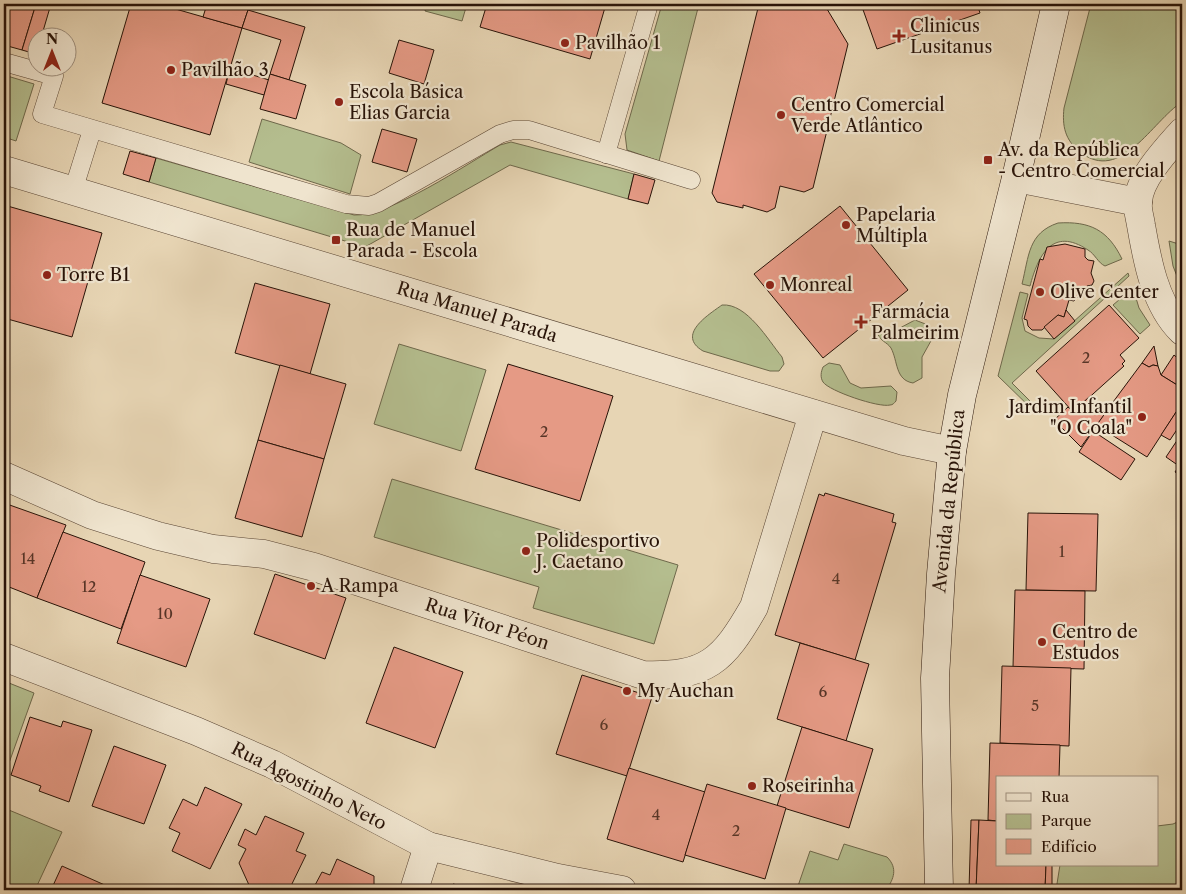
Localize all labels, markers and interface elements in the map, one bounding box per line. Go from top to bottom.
place label: Clinicus Lusitanus [910,15,992,58]
north arrow [28,28,78,78]
marker: Clinicus Lusitanus [892,29,906,43]
text: N [46,30,58,48]
place label: Pavilhão 1 [575,32,661,54]
marker: Pavilhão 1 [559,37,571,49]
place label: Pavilhão 3 [181,59,269,81]
marker: Pavilhão 3 [165,64,177,76]
place label: Escola Básica Elias Garcia [349,81,464,124]
place label: Centro Comercial Verde Atlântico [790,94,945,137]
marker: Escola Básica Elias Garcia [333,96,345,108]
marker: Centro Comercial Verde Atlântico [775,109,787,121]
place label: Av. da República - Centro Comercial [997,139,1165,182]
marker: Av. da República - Centro Comercial [982,154,994,166]
place label: Papelaria Múltipla [856,204,936,247]
place label: Rua de Manuel Parada - Escola [346,219,478,262]
marker: Papelaria Múltipla [840,219,852,231]
marker: Rua de Manuel Parada - Escola [330,234,342,246]
place label: Torre B1 [57,264,130,286]
marker: Torre B1 [41,269,53,281]
place label: Monreal [780,274,852,296]
street label: Rua Manuel Parada [394,277,561,347]
marker: Monreal [764,279,776,291]
place label: Olive Center [1050,281,1159,303]
marker: Olive Center [1034,286,1046,298]
place label: Farmácia Palmeirim [871,301,960,344]
marker: Farmácia Palmeirim [855,316,867,328]
house number: 2 [1082,348,1090,367]
place label: Jardim Infantil "O Coala" [1006,396,1132,439]
street label: Avenida da República [928,408,970,595]
marker: Jardim Infantil "O Coala" [1136,411,1148,423]
house number: 2 [540,422,548,441]
place label: Polidesportivo J. Caetano [533,530,660,573]
house number: 1 [1059,542,1066,561]
marker: Polidesportivo J. Caetano [520,545,532,557]
house number: 14 [21,549,35,568]
house number: 4 [832,569,840,588]
place label: A Rampa [320,575,399,597]
house number: 12 [82,577,96,596]
marker: A Rampa [305,580,317,592]
street label: Rua Vitor Péon [422,594,552,654]
house number: 10 [157,604,173,623]
place label: Centro de Estudos [1052,621,1138,664]
marker: Centro de Estudos [1036,636,1048,648]
place label: My Auchan [637,680,734,702]
house number: 6 [819,682,828,701]
marker: My Auchan [621,685,633,697]
house number: 5 [1031,696,1039,715]
house number: 6 [600,715,609,734]
street label: Rua Agostinho Neto [228,737,390,835]
place label: Roseirinha [762,775,855,797]
legend [996,776,1158,866]
marker: Roseirinha [746,780,758,792]
text: Rua [1041,787,1069,806]
house number: 4 [652,805,660,824]
text: Parque [1041,811,1091,830]
house number: 2 [732,821,740,840]
text: Edifício [1041,837,1097,856]

